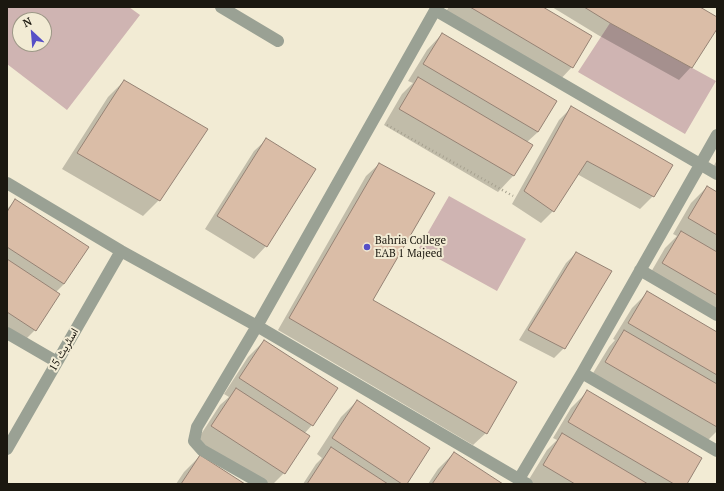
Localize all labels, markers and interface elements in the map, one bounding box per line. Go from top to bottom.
north arrow [12,12,52,52]
text: N [20,14,34,30]
place label: Bahria College EAB 1 Majeed [375,234,446,260]
marker: Bahria College EAB 1 Majeed [362,242,372,252]
street label: اسٹریٹ 15 [46,326,82,374]

